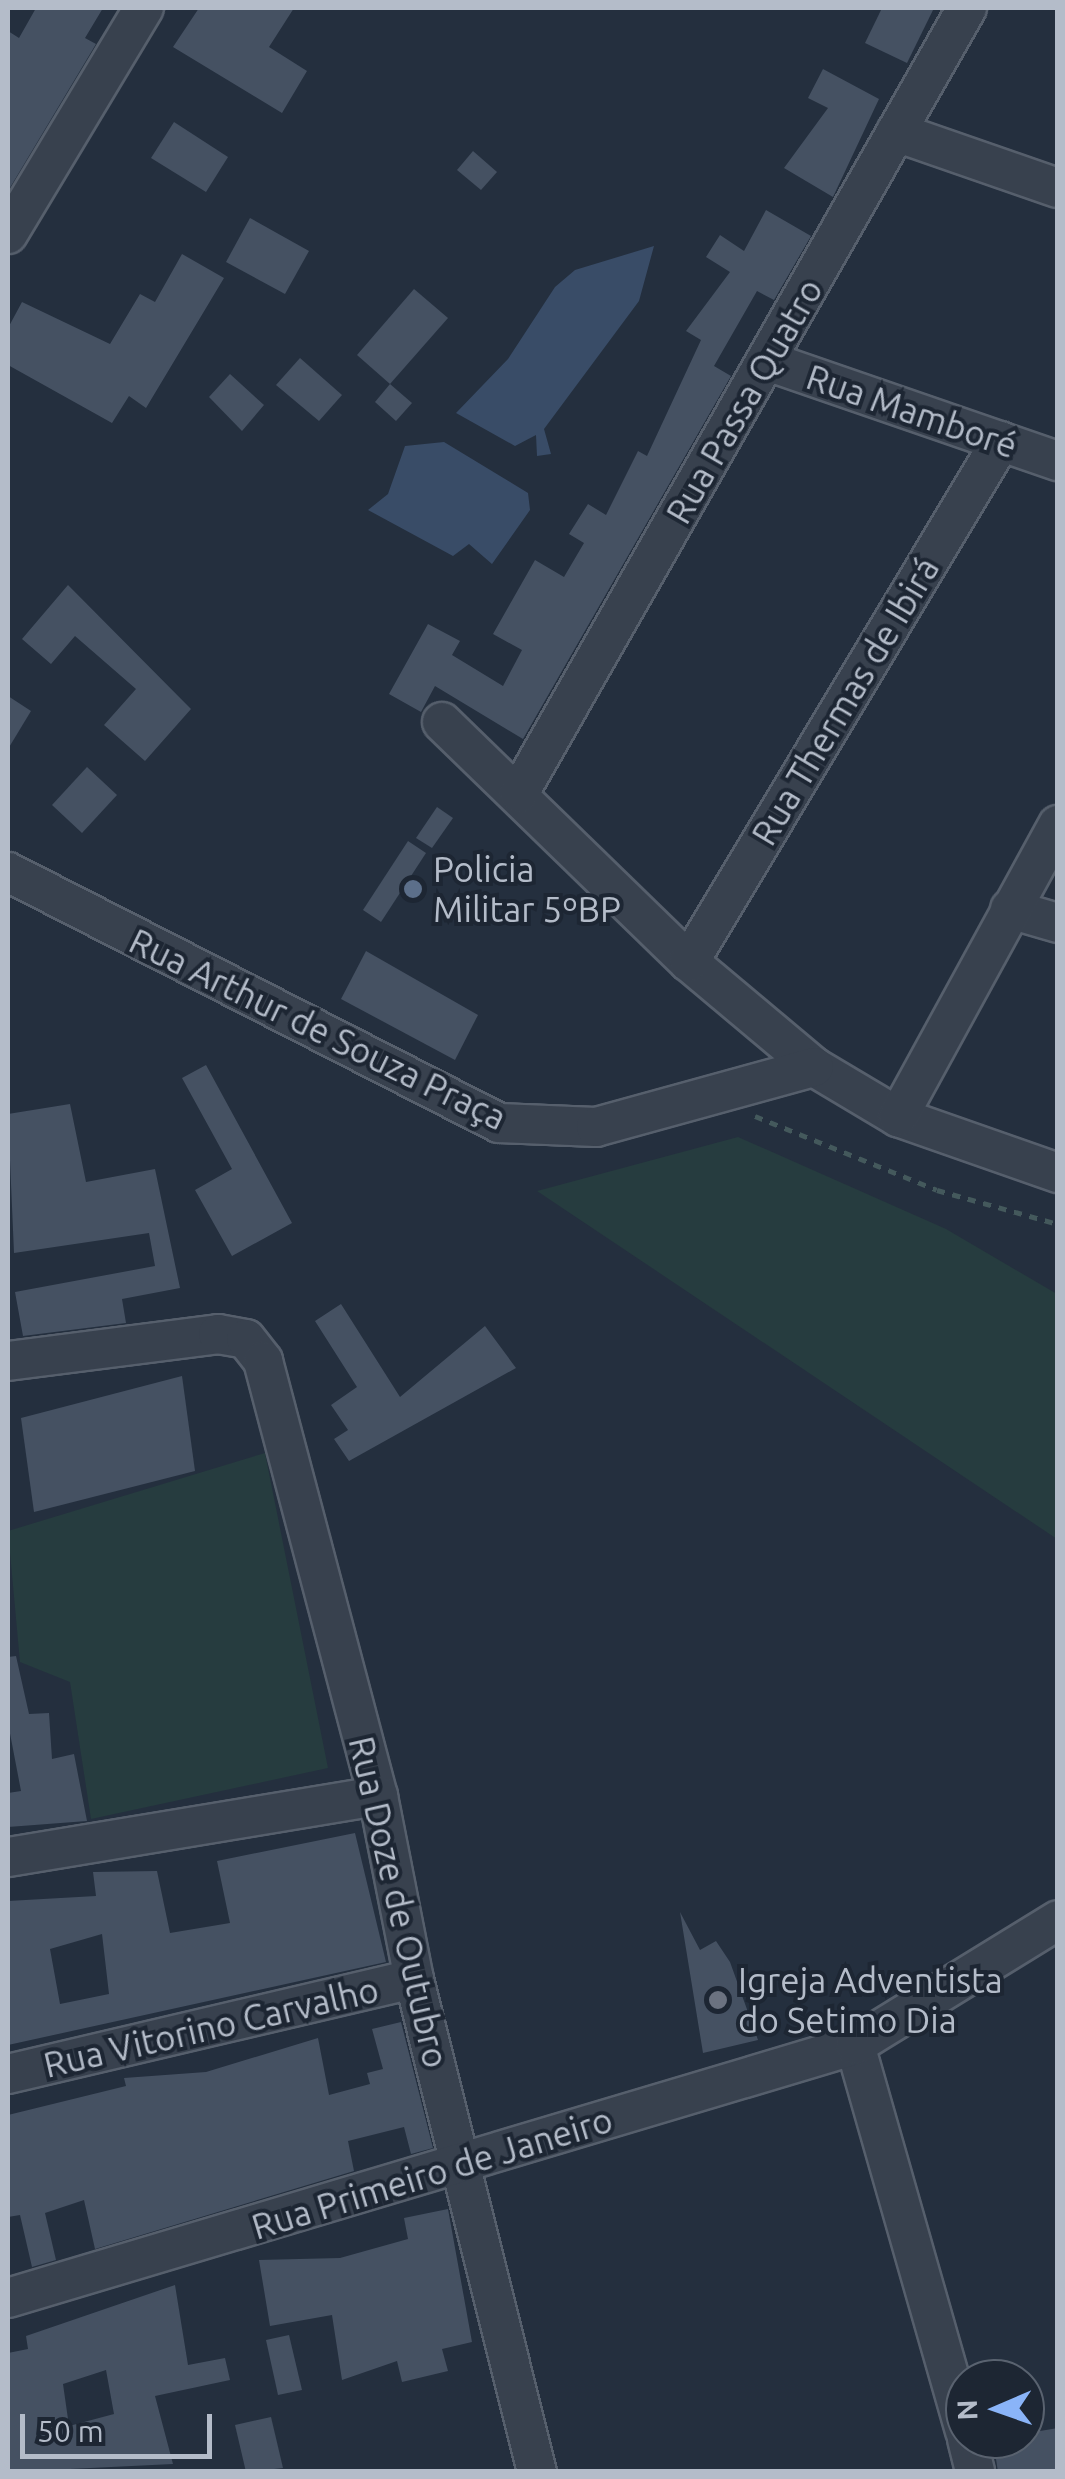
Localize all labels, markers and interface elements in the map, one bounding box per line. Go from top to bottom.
street label: Rua Passa Quatro [657,271,831,531]
street label: Rua Mamboré [801,355,1023,467]
street label: Rua Thermas de Ibirá [742,550,948,852]
place label: Policia Militar 5ºBP [433,848,621,930]
marker: Policia Militar 5ºBP [402,878,424,900]
street label: Rua Arthur de Souza Praça [123,919,513,1139]
street label: Rua Doze de Outubro [340,1732,458,2072]
place label: Igreja Adventista do Setimo Dia [738,1959,1003,2041]
street label: Rua Vitorino Carvalho [40,1968,382,2086]
marker: Igreja Adventista do Setimo Dia [707,1989,729,2011]
street label: Rua Primeiro de Janeiro [247,2098,617,2248]
north arrow [945,2359,1045,2459]
scale bar [25,2394,218,2456]
text: N [951,2399,982,2421]
text: 50 m [37,2414,104,2448]

